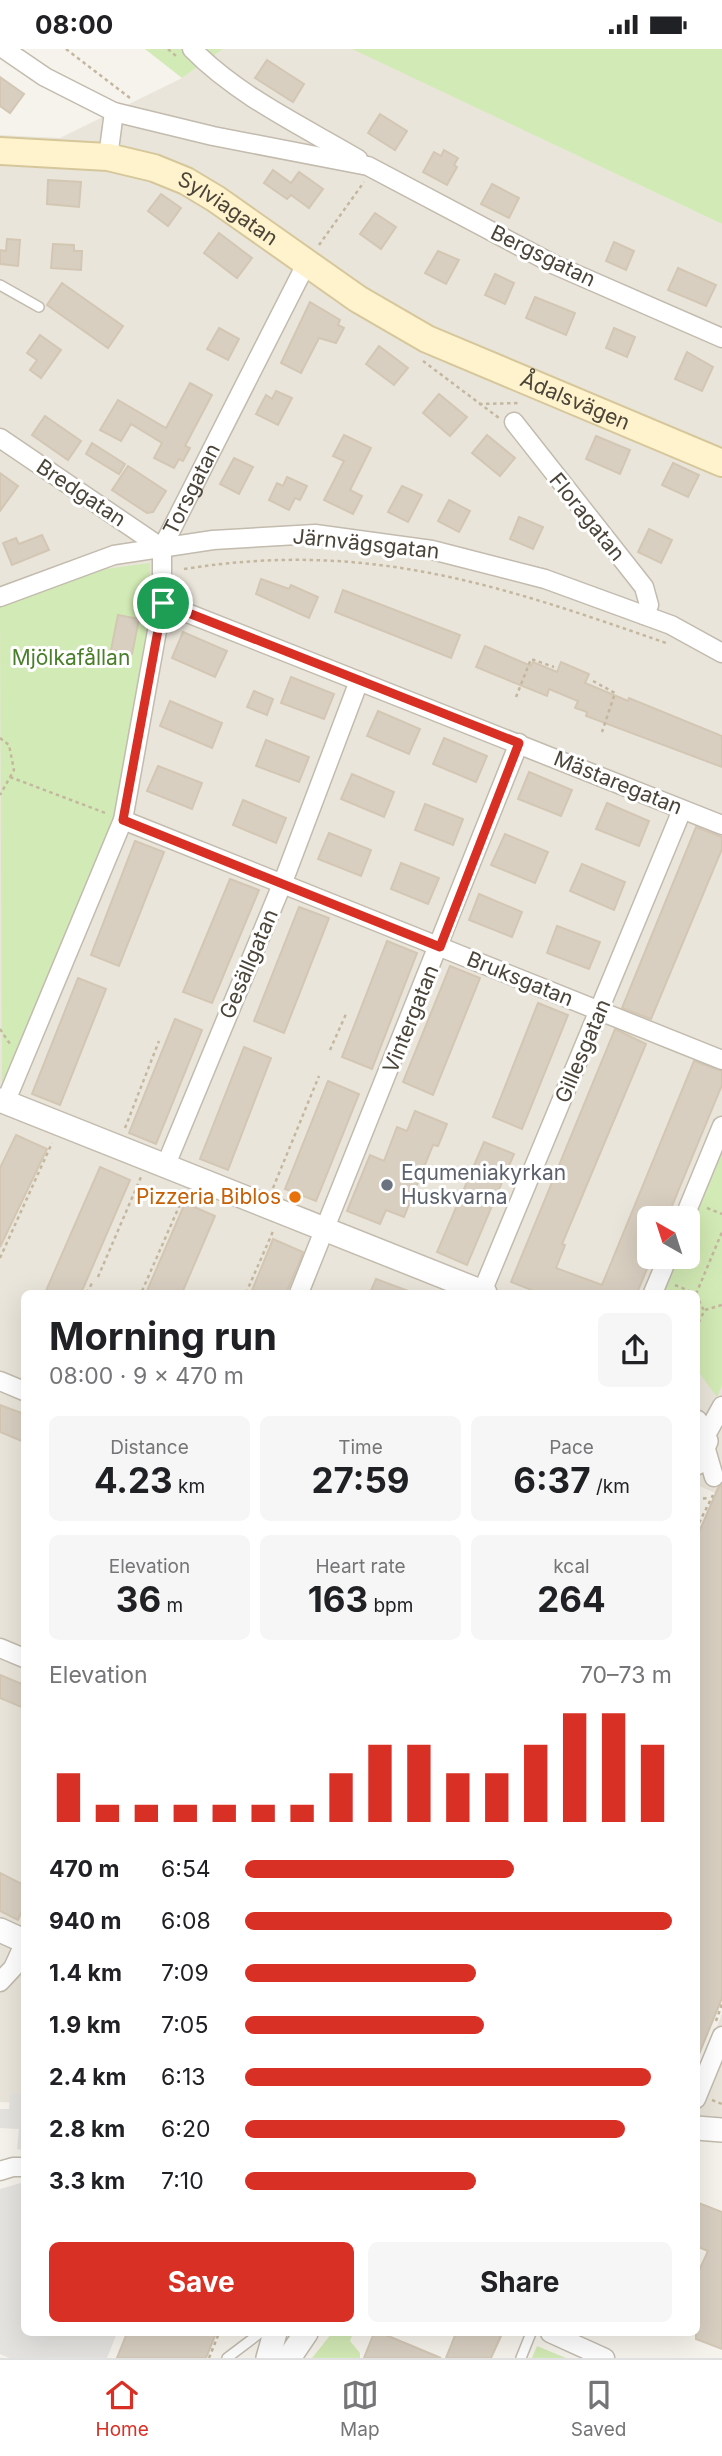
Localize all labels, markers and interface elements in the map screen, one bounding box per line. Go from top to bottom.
text: 08:00 [35,9,113,40]
street label: Sylviagatan [174,166,283,251]
street label: Bergsgatan [487,219,600,292]
street label: Ådalsvägen [517,365,634,435]
street label: Torsgatan [158,439,225,539]
street label: Bredgatan [32,454,131,532]
street label: Floragatan [544,468,630,566]
street label: Järnvägsgatan [291,523,441,564]
pin [133,573,193,633]
icon: arrive [144,584,182,622]
park label: Mjölkafållan [12,645,130,670]
street label: Mästaregatan [550,745,686,820]
street label: Gesällgatan [214,905,283,1022]
street label: Bruksgatan [463,946,577,1011]
street label: Vintergatan [378,961,444,1076]
street label: Gillesgatan [550,995,616,1106]
place label: Equmeniakyrkan Huskvarna [401,1160,566,1209]
marker: Equmeniakyrkan Huskvarna [379,1177,395,1193]
place label: Pizzeria Biblos [136,1184,281,1209]
marker: Pizzeria Biblos [287,1189,303,1205]
north arrow [637,1206,700,1269]
map controls [637,1206,700,1269]
text: Morning run [49,1313,277,1359]
button: share [598,1313,672,1387]
text: 08:00 · 9 × 470 m [49,1362,244,1390]
text: Distance [110,1436,189,1459]
text: Time [338,1436,383,1459]
text: Pace [549,1436,594,1459]
text: 4.23 [94,1459,173,1501]
text: 27:59 [311,1459,410,1501]
text: 6:37 [513,1459,591,1501]
text: km [173,1475,205,1498]
text: /km [591,1475,630,1498]
text: Elevation [109,1555,190,1578]
text: Heart rate [316,1555,406,1578]
text: kcal [553,1555,590,1578]
text: 36 [116,1578,161,1620]
text: 163 [308,1578,368,1620]
text: 264 [537,1578,606,1620]
text: m [161,1594,183,1617]
text: bpm [368,1594,413,1617]
text: Elevation [49,1661,148,1689]
text: 70–73 m [580,1661,672,1689]
text: 470 m [49,1855,120,1883]
text: 6:54 [161,1855,211,1883]
text: 940 m [49,1907,121,1935]
text: 6:08 [161,1907,211,1935]
text: 1.4 km [49,1959,122,1987]
text: 7:09 [161,1959,209,1987]
text: 1.9 km [49,2011,121,2039]
text: 7:05 [161,2011,208,2039]
text: 2.4 km [49,2063,127,2091]
text: 6:13 [161,2063,205,2091]
text: 2.8 km [49,2115,125,2143]
text: 6:20 [161,2115,210,2143]
text: 3.3 km [49,2167,125,2195]
text: 7:10 [161,2167,204,2195]
button: Save [49,2242,354,2322]
button: Share [368,2242,672,2322]
tab: Home [96,2376,149,2441]
tab: Map [340,2376,380,2441]
tab: Saved [571,2376,626,2441]

